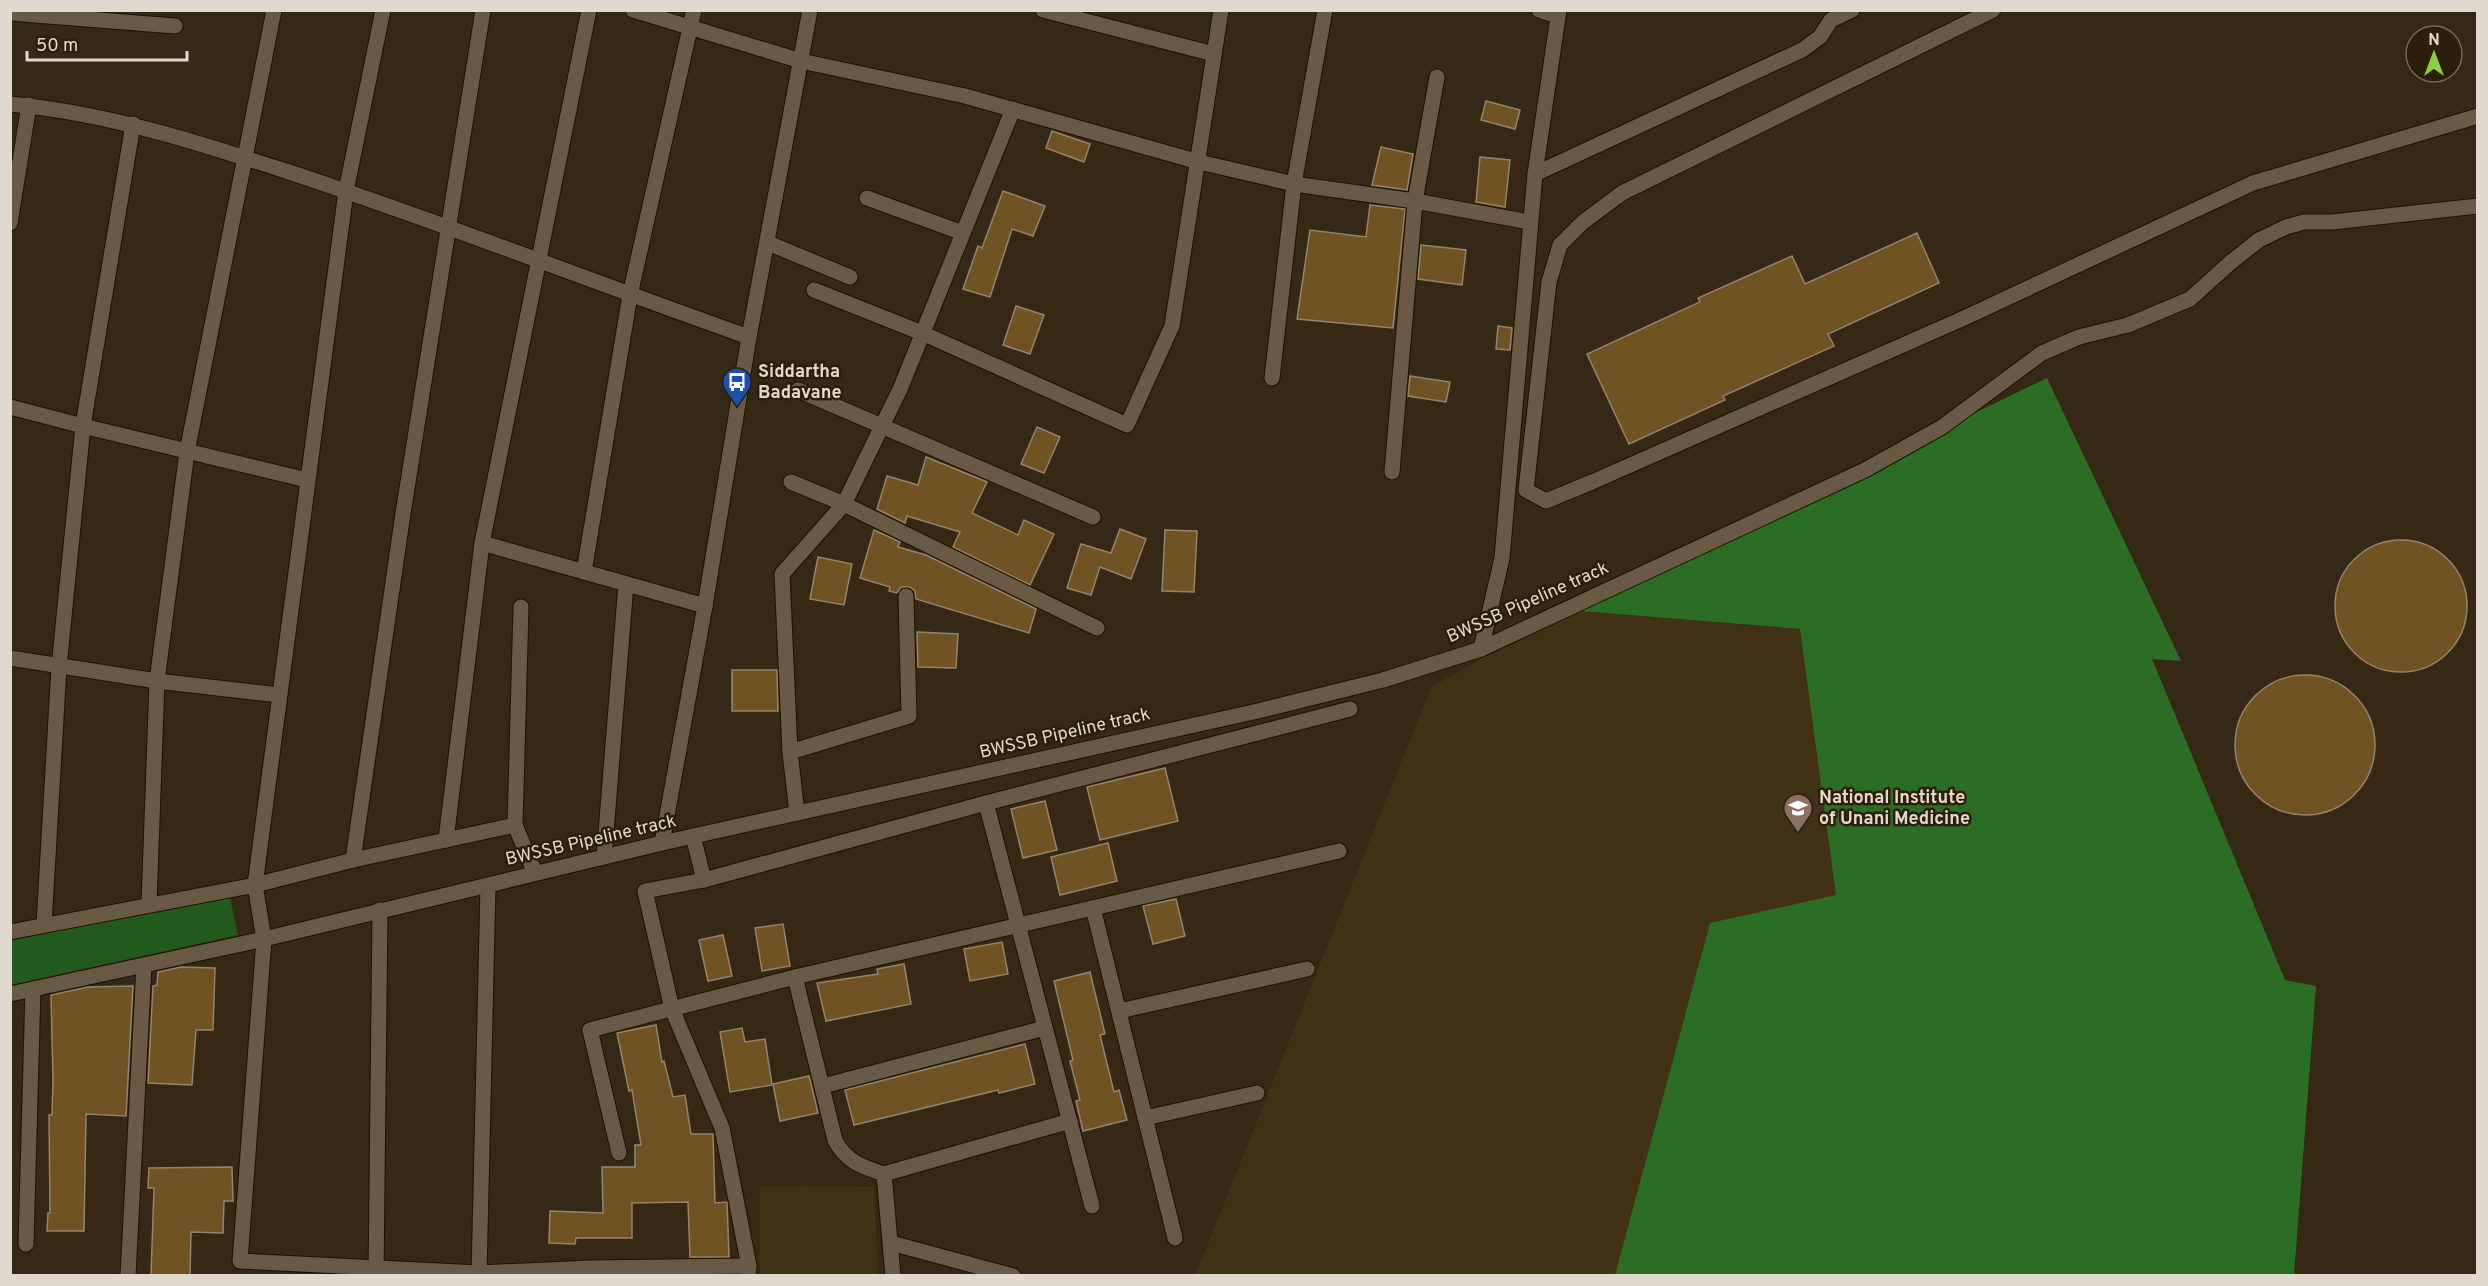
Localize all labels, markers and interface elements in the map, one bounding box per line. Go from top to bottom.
scale bar [27,24,188,62]
north arrow [2404,24,2464,84]
text: N [2428,31,2440,51]
text: 50 m [36,35,78,58]
place label: Siddartha Badavane [758,361,841,405]
bus stop icon: Siddartha Badavane [721,366,753,408]
street label: BWSSB Pipeline track [1444,557,1612,649]
street label: BWSSB Pipeline track [977,703,1153,765]
place label: National Institute of Unani Medicine [1819,787,1970,831]
school or university icon: National Institute of Unani Medicine [1782,792,1814,834]
street label: BWSSB Pipeline track [503,810,679,872]

